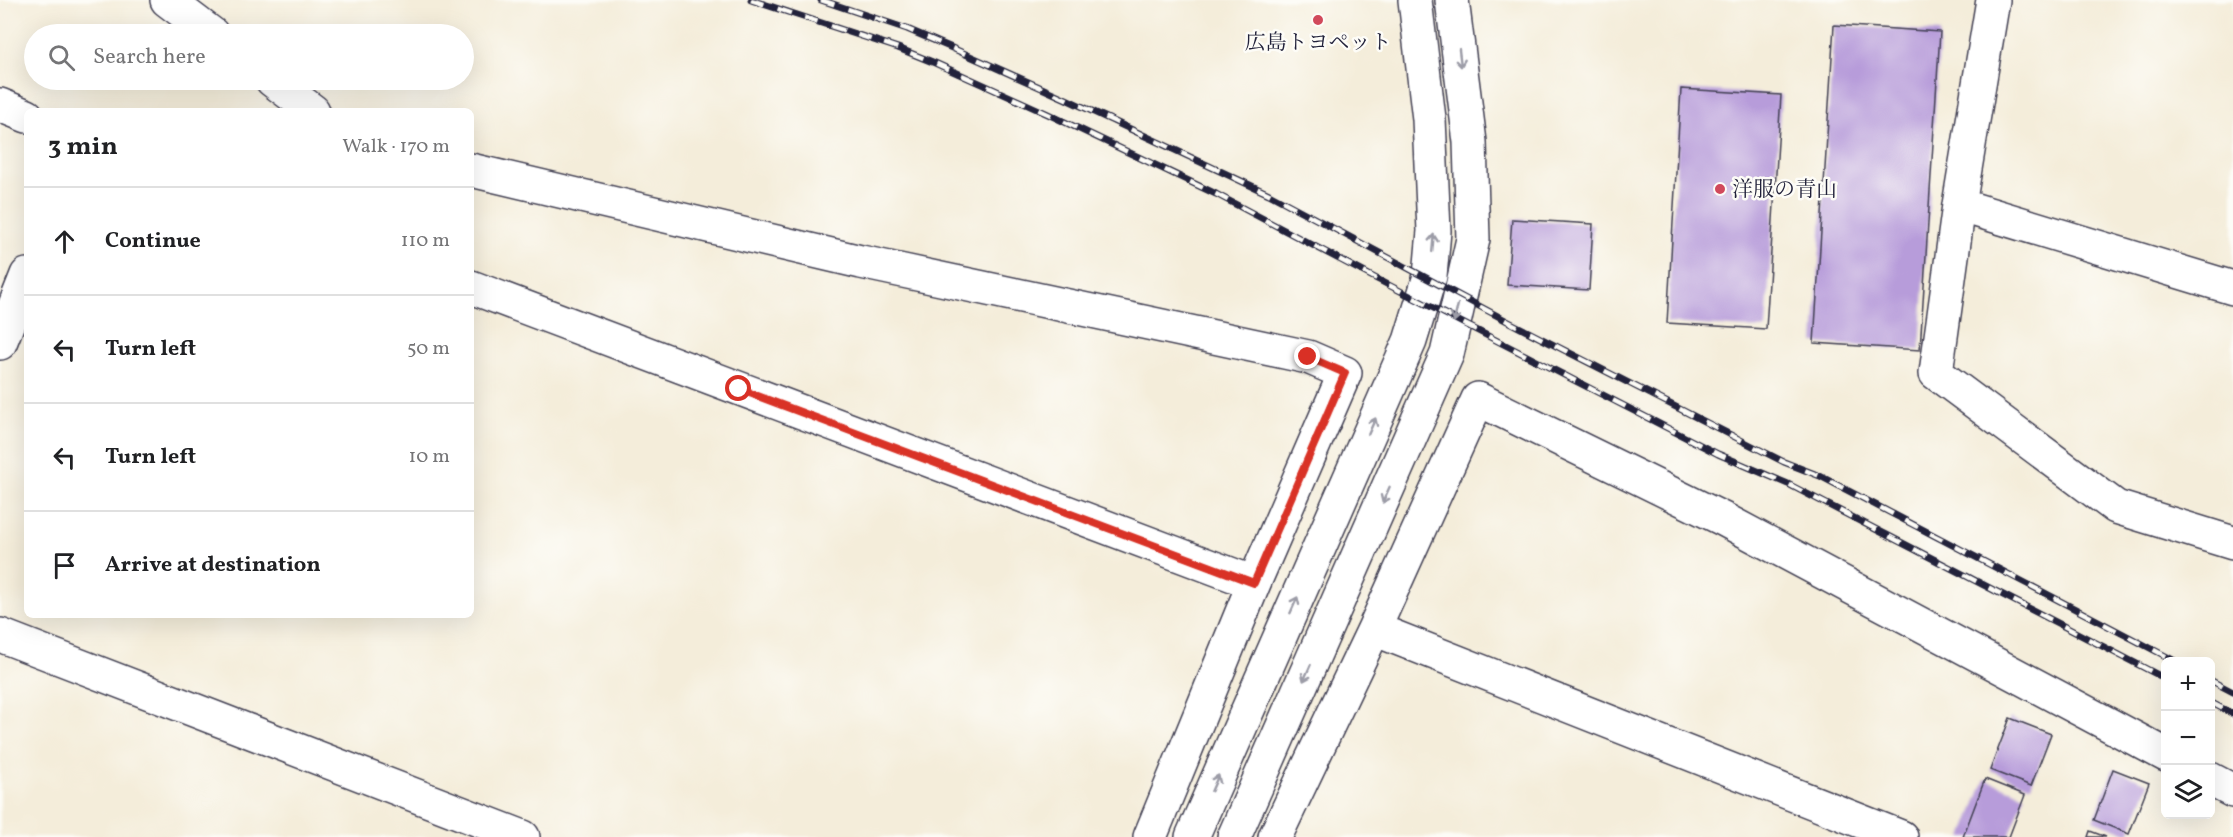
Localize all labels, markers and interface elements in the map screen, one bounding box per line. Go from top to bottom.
marker: 広島トヨペット [1311,13,1325,27]
search box [24,24,474,90]
place label: 広島トヨペット [1245,29,1392,58]
icon: search [45,41,78,74]
text: Search here [93,42,206,73]
one-way arrow [1454,48,1465,67]
text: 3 min [48,129,118,165]
text: Walk · 170 m [342,133,450,161]
place label: 洋服の青山 [1732,176,1837,205]
marker: 洋服の青山 [1713,182,1727,196]
icon: ahead [48,225,81,258]
text: Continue [105,226,201,257]
text: 110 m [401,227,450,255]
one-way arrow [1428,233,1439,253]
one-way arrow [1450,303,1461,323]
icon: left [48,333,81,366]
text: Turn left [105,334,196,365]
text: 50 m [407,335,450,363]
route end [1294,343,1320,369]
route start [725,375,751,401]
one-way arrow [1367,418,1379,436]
icon: left [48,441,81,474]
text: Turn left [105,442,196,473]
text: 10 m [409,443,450,471]
one-way arrow [1380,485,1391,503]
icon: arrive [48,549,81,582]
text: Arrive at destination [105,550,321,581]
one-way arrow [1289,596,1300,615]
map controls [2161,657,2215,819]
button: + [2161,657,2215,711]
one-way arrow [1301,664,1312,682]
button: − [2161,711,2215,765]
button: layers [2161,765,2215,819]
one-way arrow [1210,775,1221,793]

